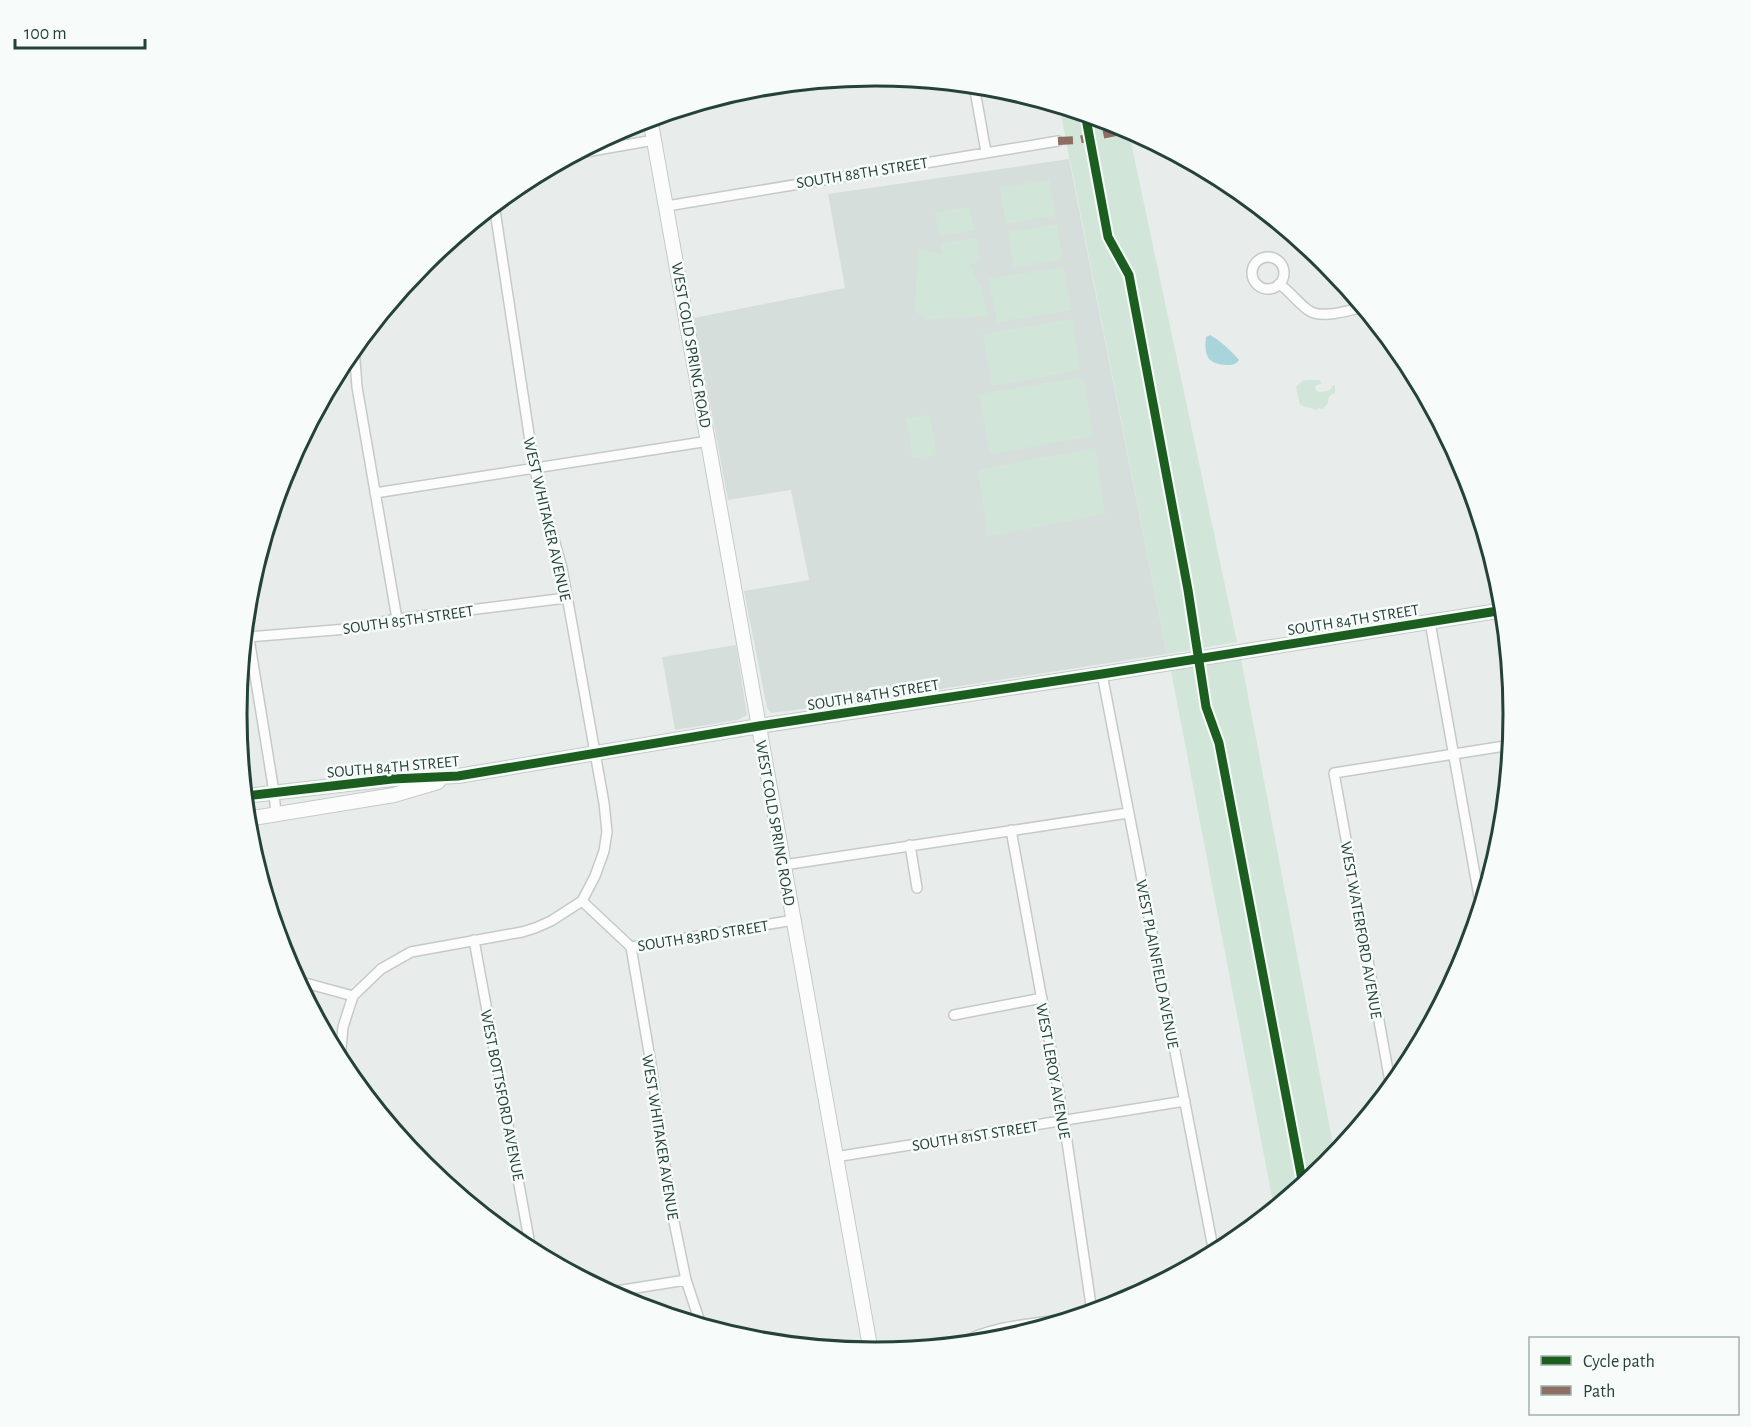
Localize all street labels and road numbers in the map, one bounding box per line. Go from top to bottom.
street label: SOUTH 88TH STREET [795,155,929,191]
street label: WEST COLD SPRING ROAD [669,261,713,429]
street label: WEST WHITAKER AVENUE [520,436,574,603]
street label: SOUTH 84TH STREET [1286,602,1420,638]
street label: SOUTH 85TH STREET [342,603,475,637]
street label: SOUTH 84TH STREET [806,677,940,713]
street label: WEST COLD SPRING ROAD [753,739,797,907]
street label: SOUTH 84TH STREET [326,753,460,781]
street label: WEST WATERFORD AVENUE [1338,840,1385,1020]
street label: WEST PLAINFIELD AVENUE [1133,878,1181,1050]
street label: SOUTH 83RD STREET [636,918,770,954]
street label: WEST LEROY AVENUE [1033,1002,1073,1141]
street label: WEST BOTTSFORD AVENUE [478,1008,527,1182]
street label: WEST WHITAKER AVENUE [639,1053,681,1221]
street label: SOUTH 81ST STREET [911,1118,1039,1154]

